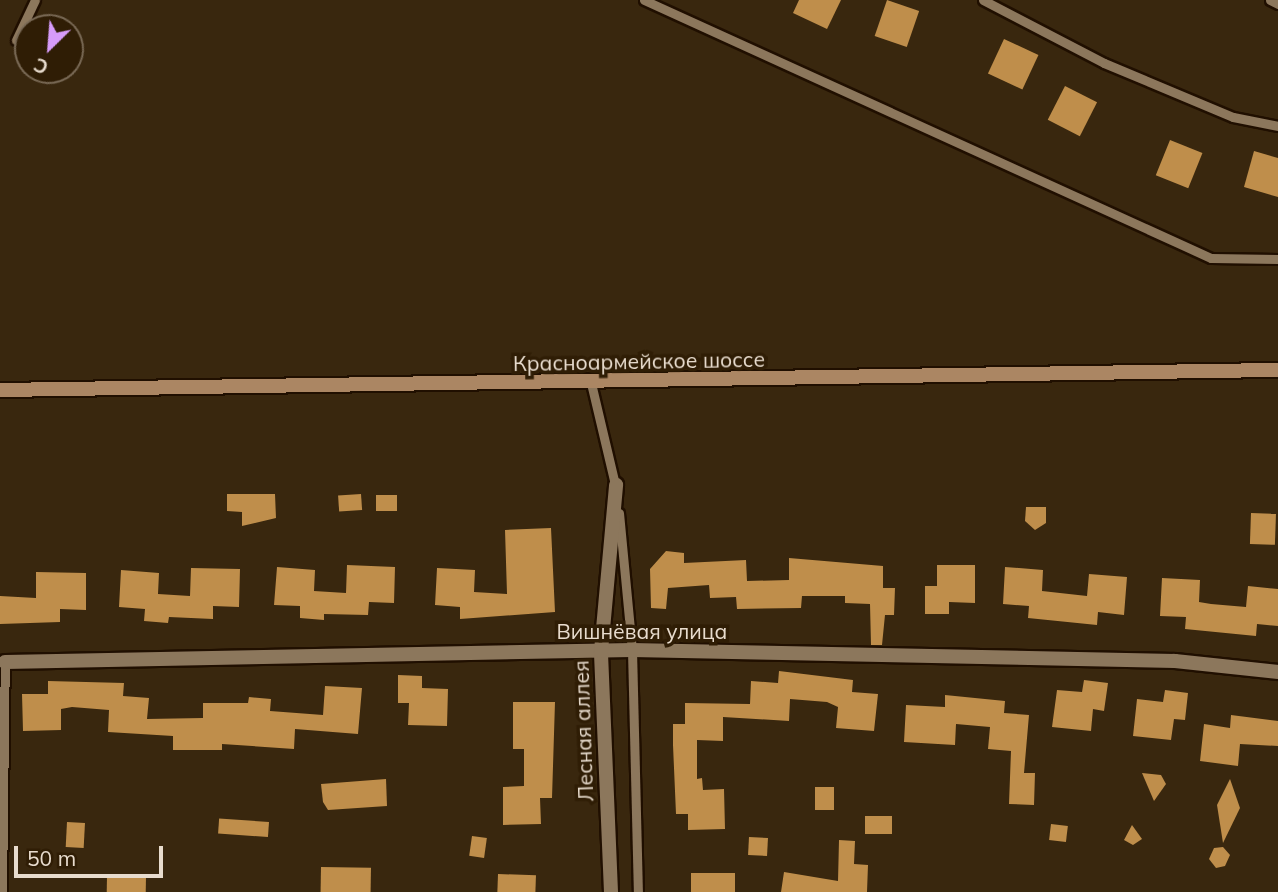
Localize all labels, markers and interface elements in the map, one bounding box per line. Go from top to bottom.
north arrow [14,14,84,84]
text: С [30,53,52,80]
street label: Красноармейское шоссе [513,346,765,376]
street label: Вишнёвая улица [557,618,727,644]
street label: Лесная аллея [568,660,598,802]
scale bar [18,832,166,876]
text: 50 m [27,845,76,871]

